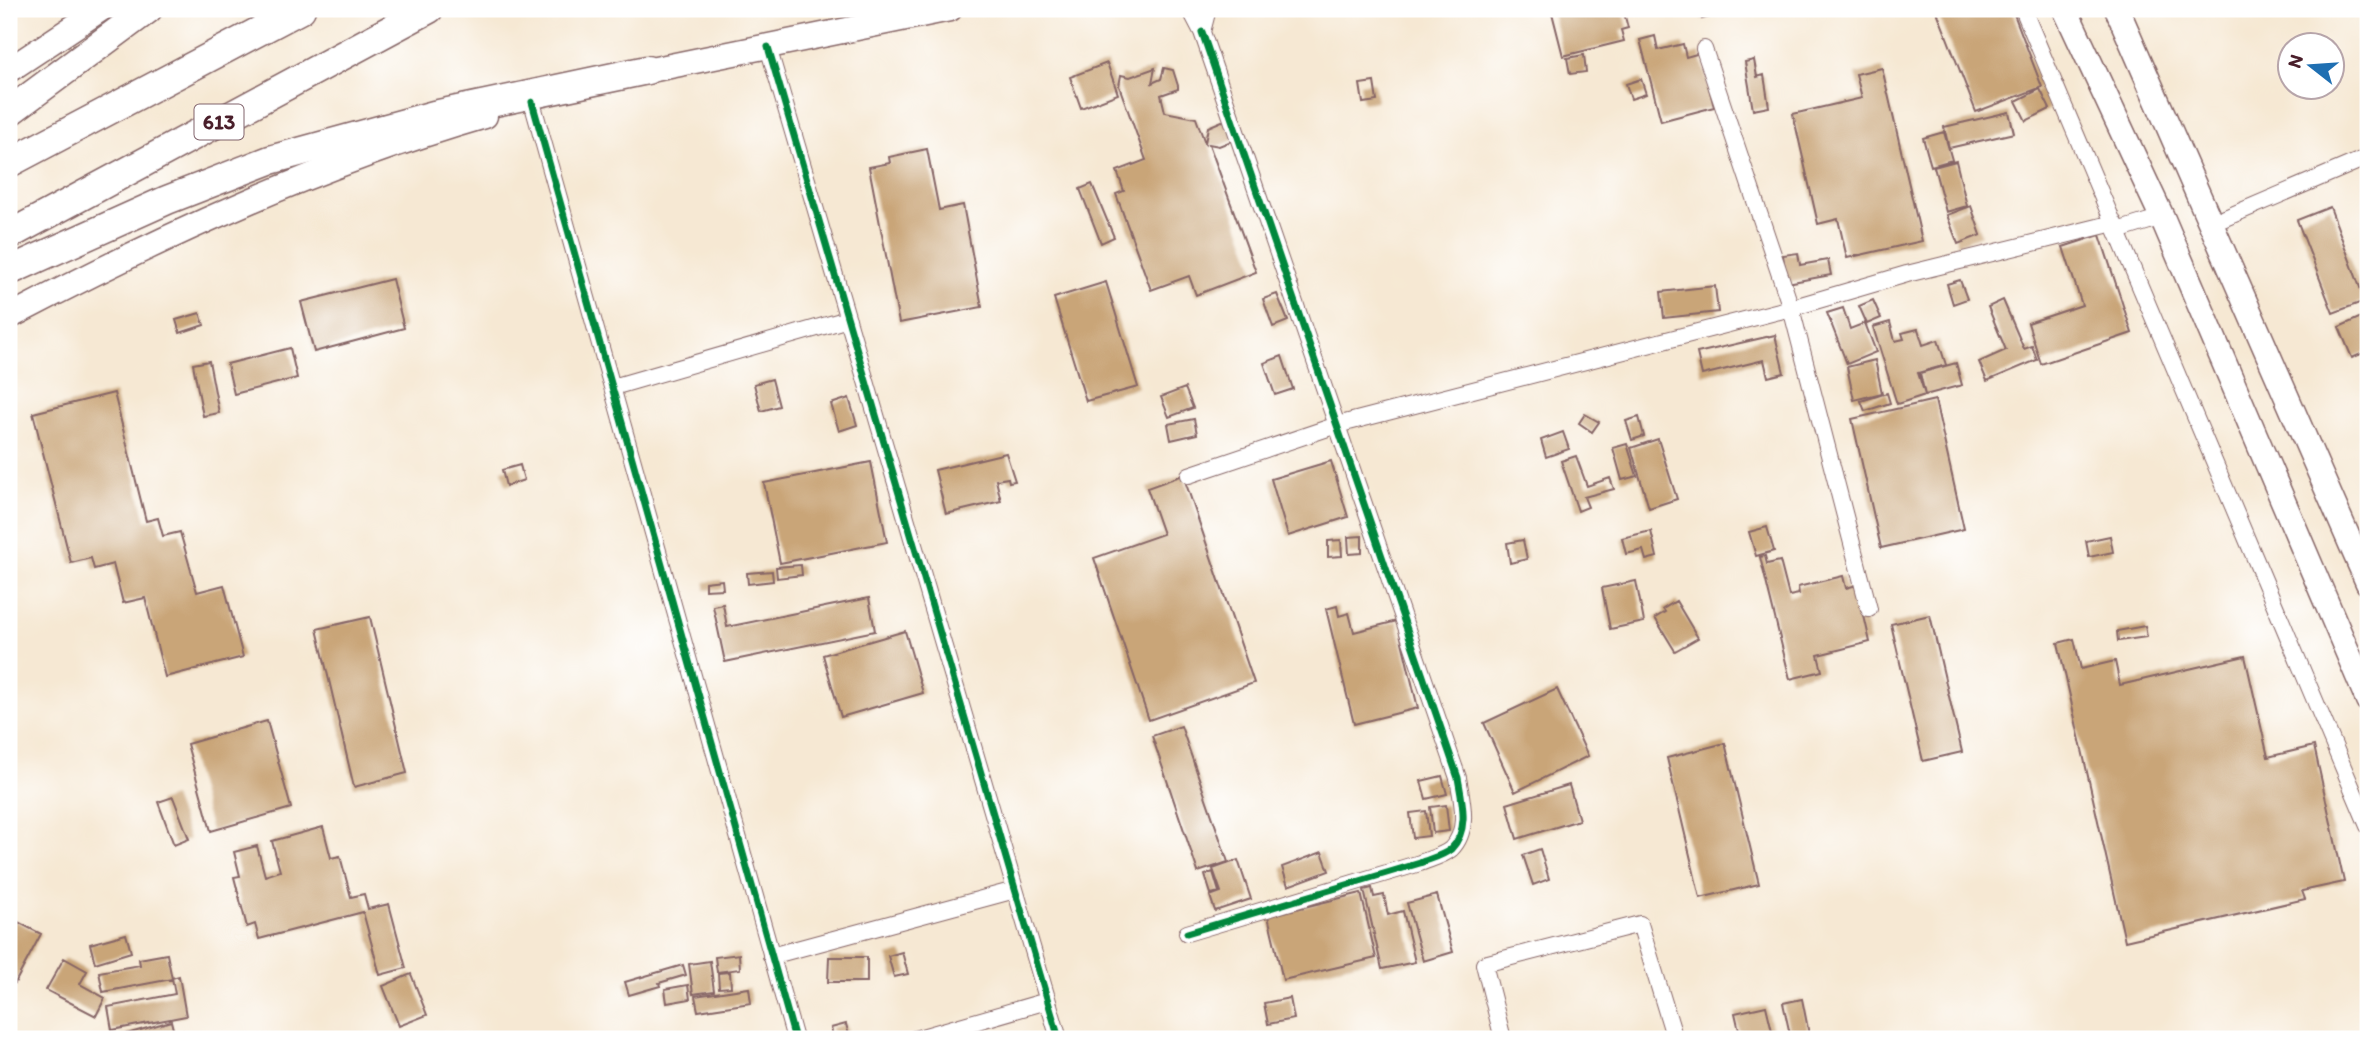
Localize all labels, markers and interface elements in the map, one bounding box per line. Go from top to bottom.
north arrow [2276,32,2346,102]
text: N [2282,52,2308,71]
road number: 613 [194,104,244,140]

